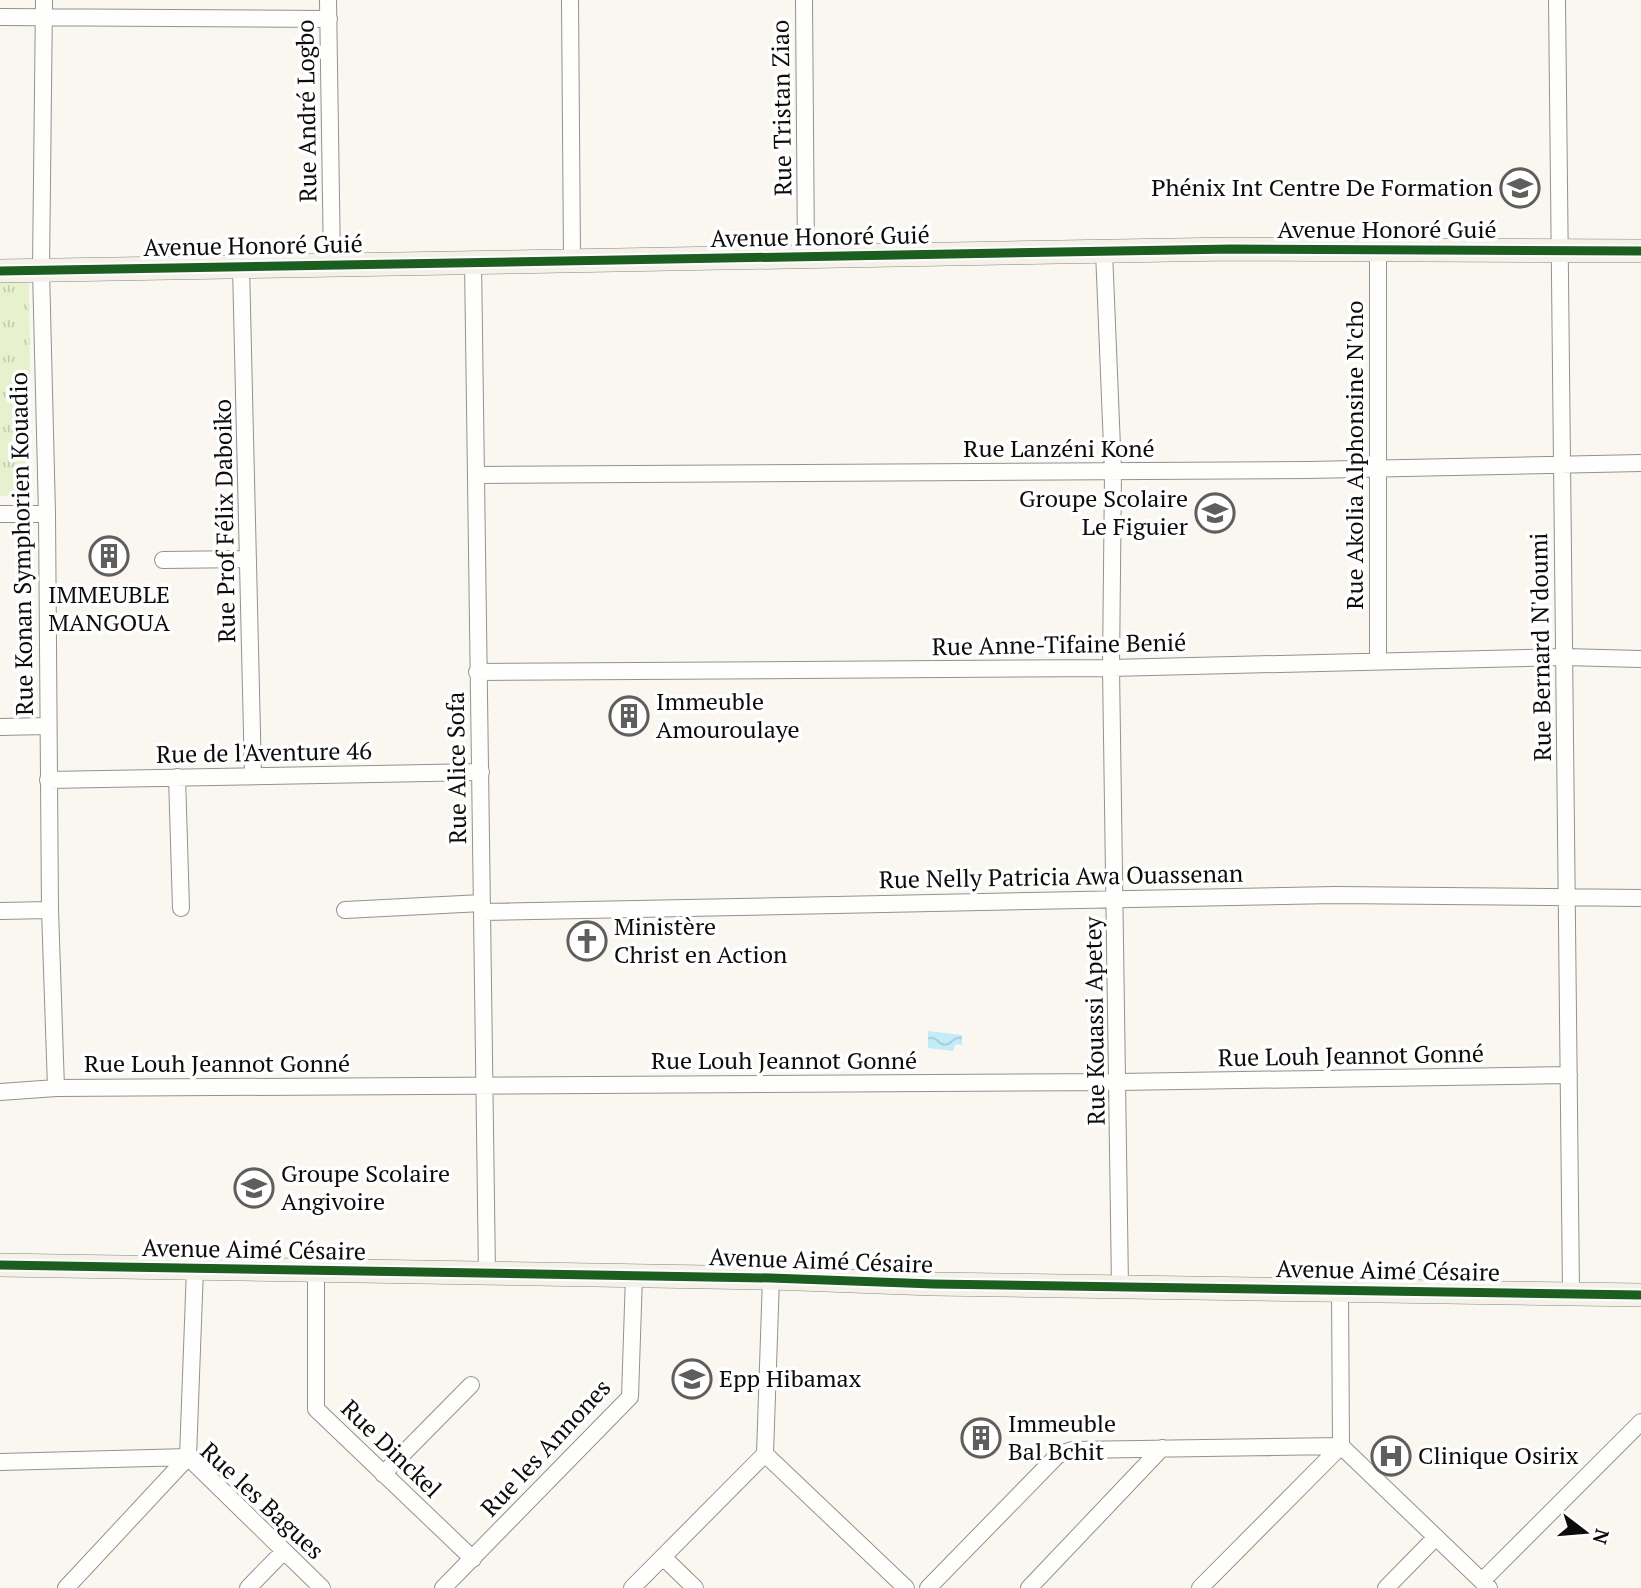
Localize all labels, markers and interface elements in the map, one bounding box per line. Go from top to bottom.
street label: Rue André Logbo [288,19,324,203]
street label: Rue Tristan Ziao [763,20,799,196]
school or university icon: Phénix Int Centre De Formation [1499,167,1541,209]
place label: Phénix Int Centre De Formation [1151,171,1493,203]
street label: Avenue Honoré Guié [1277,213,1497,245]
street label: Avenue Honoré Guié [710,218,930,254]
street label: Avenue Honoré Guié [143,227,363,263]
street label: Rue Akolia Alphonsine N'cho [1338,300,1370,610]
street label: Rue Konan Symphorien Kouadio [2,372,40,716]
street label: Rue Prof Félix Daboiko [206,399,242,643]
street label: Rue Lanzéni Koné [963,432,1155,464]
place label: Groupe Scolaire Le Figuier [1019,482,1189,542]
school or university icon: Groupe Scolaire Le Figuier [1194,492,1236,534]
street label: Rue Bernard N'doumi [1522,532,1558,762]
building icon: IMMEUBLE MANGOUA [88,535,130,577]
place label: IMMEUBLE MANGOUA [48,578,170,638]
street label: Rue Anne-Tifaine Benié [932,626,1186,662]
place label: Immeuble Amouroulaye [656,685,800,745]
street label: Rue Alice Sofa [439,692,473,845]
building icon: Immeuble Amouroulaye [608,695,650,737]
street label: Rue de l'Aventure 46 [156,734,372,770]
street label: Rue Nelly Patricia Awa Ouassenan [879,857,1243,895]
place label: Ministère Christ en Action [614,910,787,970]
street label: Rue Kouassi Apetey [1076,916,1112,1126]
church icon: Ministère Christ en Action [566,920,608,962]
street label: Rue Louh Jeannot Gonné [1218,1037,1484,1073]
street label: Rue Louh Jeannot Gonné [651,1044,917,1076]
street label: Rue Louh Jeannot Gonné [84,1047,350,1079]
place label: Groupe Scolaire Angivoire [281,1157,450,1217]
school or university icon: Groupe Scolaire Angivoire [233,1167,275,1209]
street label: Avenue Aimé Césaire [142,1231,366,1267]
street label: Avenue Aimé Césaire [708,1240,934,1280]
street label: Avenue Aimé Césaire [1276,1252,1500,1288]
school or university icon: Epp Hibamax [671,1358,713,1400]
place label: Epp Hibamax [719,1362,862,1394]
street label: Rue les Annones [473,1372,617,1523]
street label: Rue Dinckel [335,1392,449,1504]
place label: Immeuble Bal Bchit [1008,1407,1116,1467]
building icon: Immeuble Bal Bchit [960,1417,1002,1459]
street label: Rue les Bagues [194,1435,331,1566]
hospital icon: Clinique Osirix [1370,1435,1412,1477]
place label: Clinique Osirix [1418,1439,1579,1471]
north arrow [1550,1497,1620,1567]
text: N [1588,1526,1616,1548]

